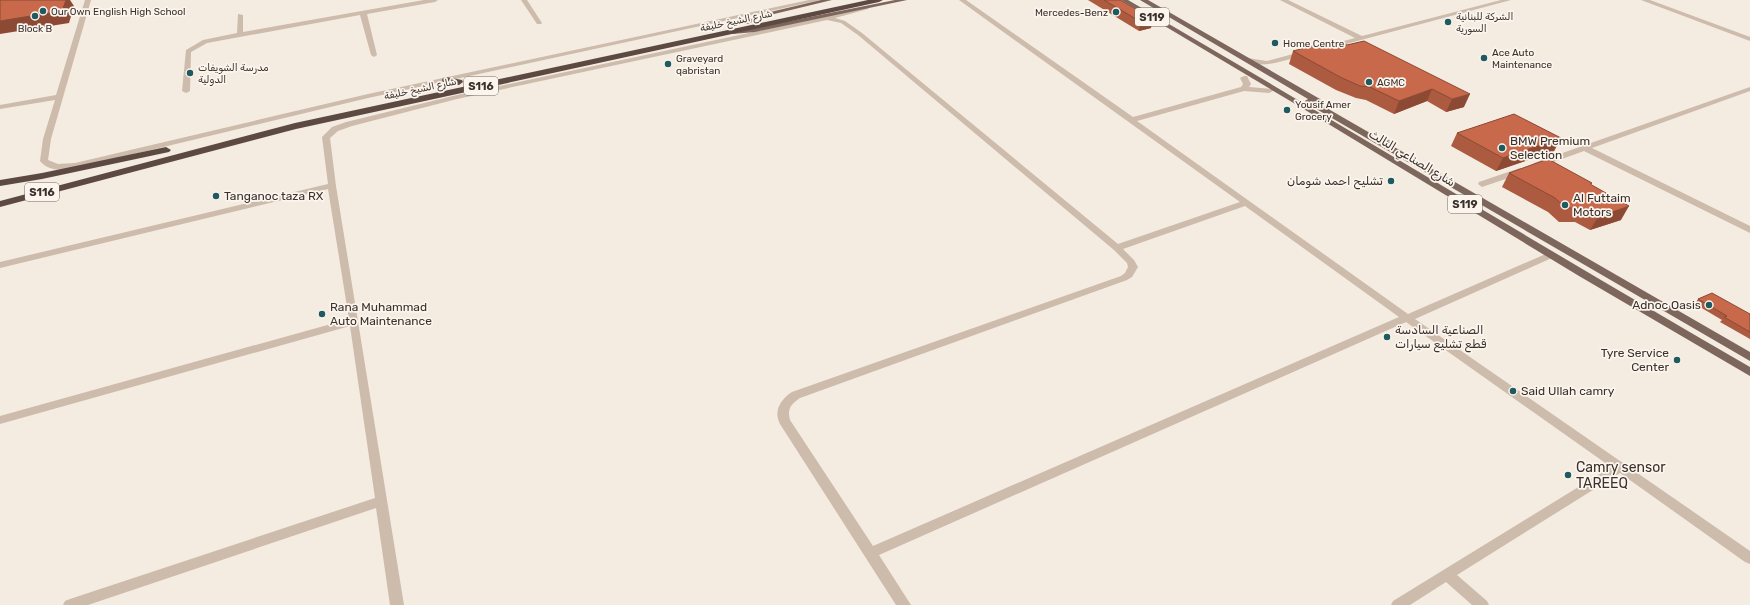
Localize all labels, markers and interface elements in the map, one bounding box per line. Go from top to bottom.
marker: Our Own English High School [38,6,48,16]
place label: Our Own English High School [51,6,186,18]
street label: شارع الشيخ خليفة [699,7,774,35]
place label: Mercedes-Benz [1035,7,1108,19]
marker: Mercedes-Benz [1111,7,1121,17]
road number: S119 [1135,8,1169,26]
marker: Block B [30,11,40,21]
place label: الشركة للبنانية السورية [1456,11,1513,35]
marker: الشركة للبنانية السورية [1443,17,1453,27]
place label: Block B [18,23,53,35]
marker: Home Centre [1270,38,1280,48]
place label: Home Centre [1283,38,1345,50]
place label: Ace Auto Maintenance [1492,47,1553,71]
place label: Graveyard qabristan [676,53,723,77]
marker: Ace Auto Maintenance [1479,53,1489,63]
marker: Graveyard qabristan [663,59,673,69]
place label: مدرسة الشويفات الدولية [198,62,269,86]
marker: مدرسة الشويفات الدولية [185,68,195,78]
street label: شارع الشيخ خليفة [383,75,458,103]
road number: S116 [464,77,498,95]
marker: AGMC [1364,77,1374,87]
place label: AGMC [1377,77,1405,89]
place label: Yousif Amer Grocery [1295,99,1351,123]
marker: Yousif Amer Grocery [1282,105,1292,115]
street label: شارع الصناعي الثالث [1365,127,1458,191]
place label: BMW Premium Selection [1510,134,1590,162]
marker: BMW Premium Selection [1497,143,1507,153]
place label: تشليح احمد شومان [1287,174,1383,190]
marker: تشليح احمد شومان [1386,176,1396,186]
road number: S116 [25,183,59,201]
place label: Tanganoc taza RX [224,189,324,203]
marker: Tanganoc taza RX [211,191,221,201]
place label: Al Futtaim Motors [1573,191,1631,219]
road number: S119 [1448,195,1482,213]
marker: Al Futtaim Motors [1560,200,1570,210]
place label: Adnoc Oasis [1632,298,1701,312]
place label: Rana Muhammad Auto Maintenance [330,300,432,328]
marker: Adnoc Oasis [1704,300,1714,310]
marker: Rana Muhammad Auto Maintenance [317,309,327,319]
place label: الصناعية السادسة قطع تشليع سيارات [1395,323,1487,353]
marker: الصناعية السادسة قطع تشليع سيارات [1382,332,1392,342]
place label: Tyre Service Center [1601,346,1669,374]
marker: Tyre Service Center [1672,355,1682,365]
place label: Said Ullah camry [1521,384,1615,398]
marker: Said Ullah camry [1508,386,1518,396]
place label: Camry sensor TAREEQ [1576,459,1666,492]
marker: Camry sensor TAREEQ [1563,470,1573,480]

